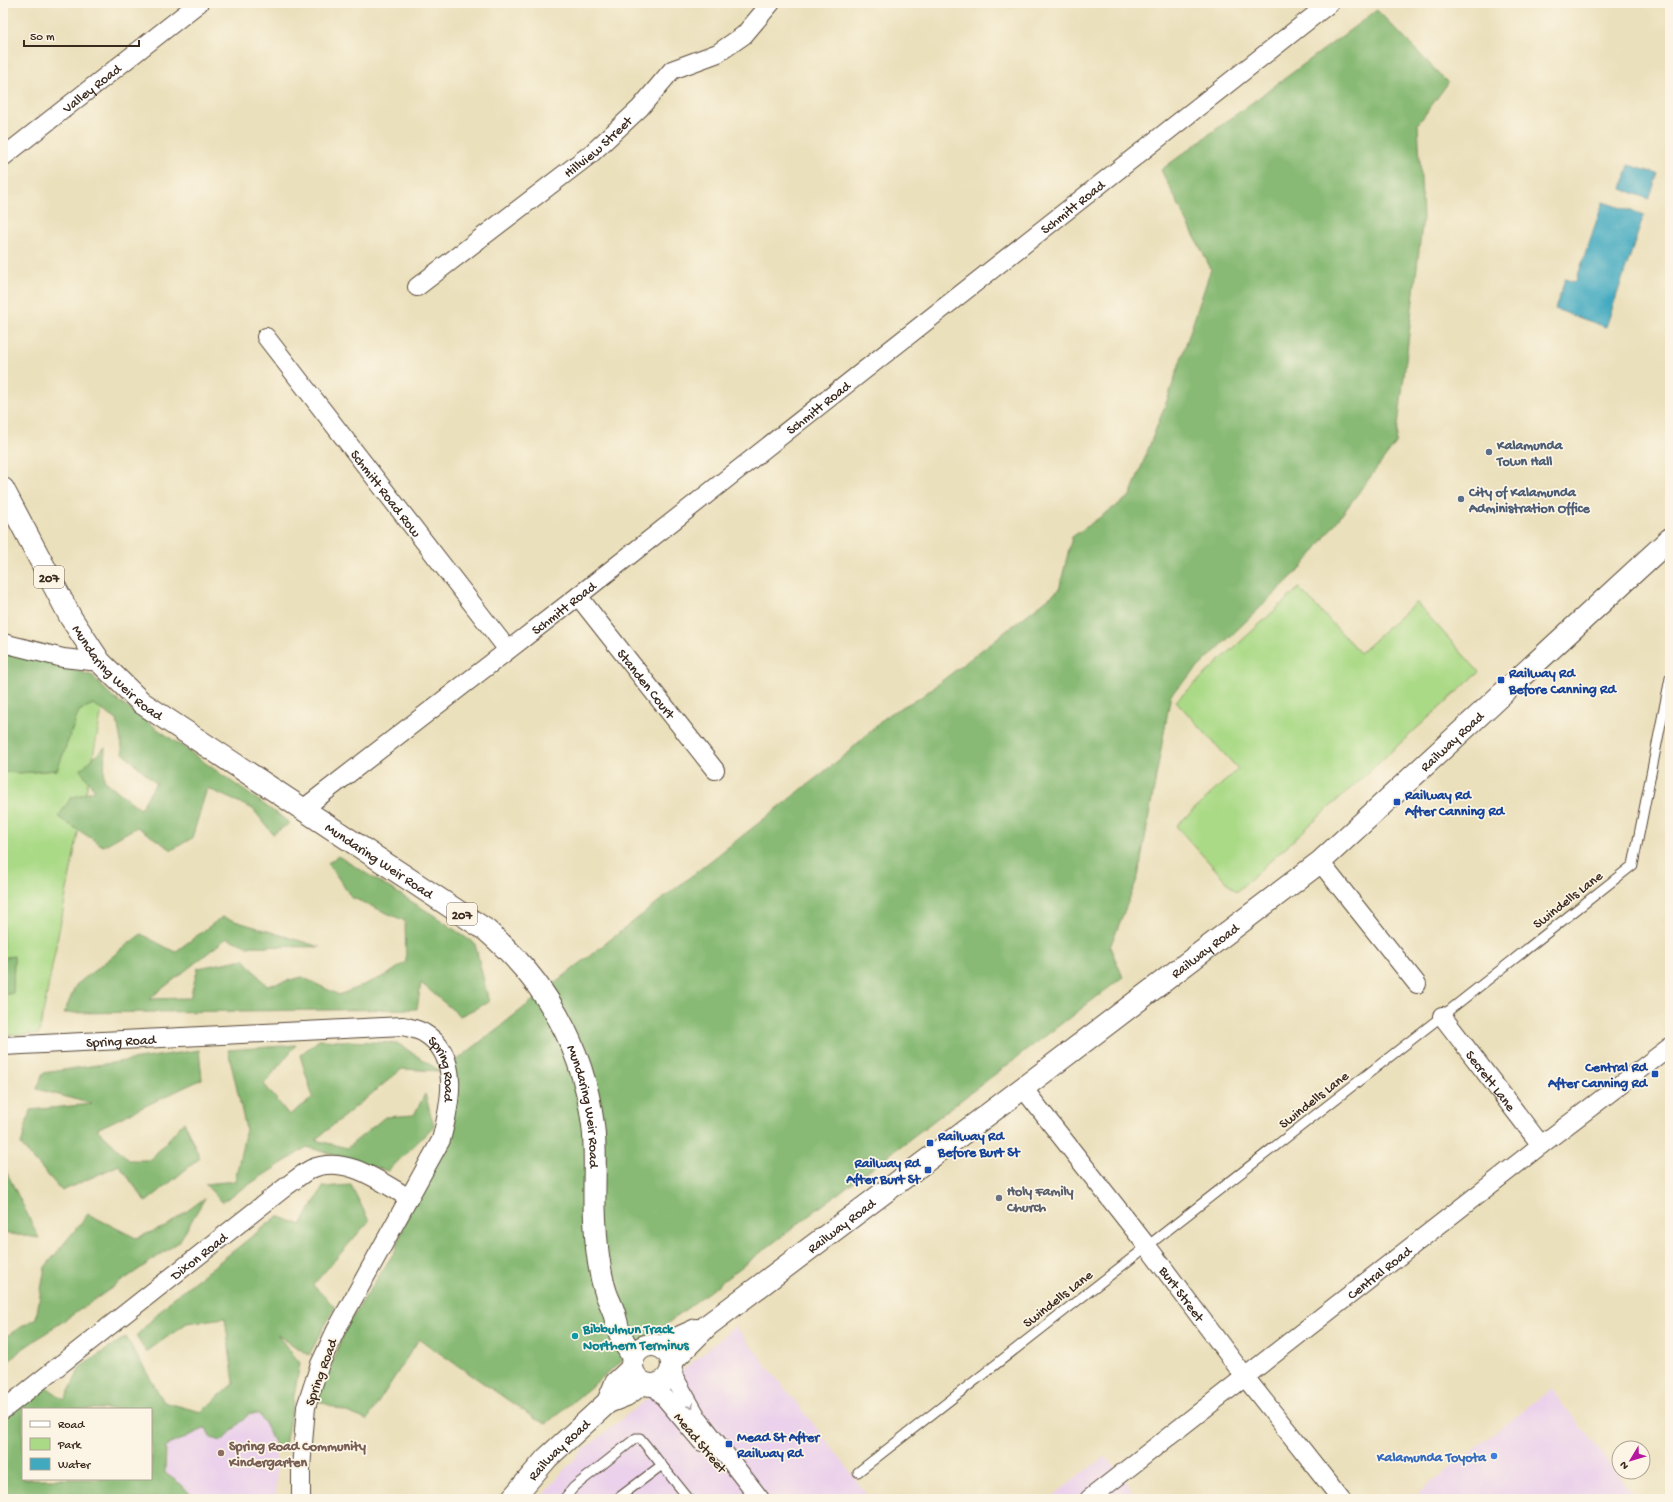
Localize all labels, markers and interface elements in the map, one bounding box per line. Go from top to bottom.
scale bar [24,22,139,48]
text: 50 m [30,31,55,45]
street label: Valley Road [59,60,127,119]
street label: Hillview Street [561,113,638,182]
street label: Schmitt Road [1038,177,1111,239]
street label: Schmitt Road [784,377,856,440]
place label: Kalamunda Town Hall [1496,438,1564,471]
street label: Schmitt Road Row [345,447,424,542]
marker: Kalamunda Town Hall [1484,447,1494,457]
place label: City of Kalamunda Administration Office [1468,485,1590,518]
marker: City of Kalamunda Administration Office [1456,494,1466,504]
road number: 207 [34,566,64,588]
street label: Schmitt Road [529,578,602,640]
street label: Mundaring Weir Road [67,622,167,726]
street label: Standen Court [612,646,678,724]
place label: Railway Rd Before Canning Rd [1508,666,1617,699]
marker: Railway Rd Before Canning Rd [1496,675,1506,685]
street label: Railway Road [1418,708,1490,776]
place label: Railway Rd After Canning Rd [1404,788,1506,821]
marker: Railway Rd After Canning Rd [1392,797,1402,807]
street label: Mundaring Weir Road [321,820,437,905]
street label: Swindells Lane [1530,868,1607,933]
road number: 207 [447,903,477,925]
street label: Railway Road [1169,920,1245,983]
street label: Spring Road [86,1032,158,1053]
street label: Spring Road [423,1033,456,1104]
street label: Mundaring Weir Road [561,1043,601,1170]
street label: Secrett Lane [1461,1048,1519,1116]
place label: Central Rd After Canning Rd [1547,1060,1649,1093]
street label: Swindells Lane [1276,1068,1353,1133]
marker: Central Rd After Canning Rd [1650,1069,1660,1079]
place label: Railway Rd Before Burt St [937,1129,1021,1162]
marker: Railway Rd Before Burt St [925,1138,935,1148]
place label: Railway Rd After Burt St [845,1156,922,1189]
marker: Railway Rd After Burt St [923,1165,933,1175]
place label: Holy Family Church [1006,1184,1074,1217]
marker: Holy Family Church [994,1193,1004,1203]
street label: Railway Road [805,1195,881,1258]
street label: Dixon Road [167,1229,233,1286]
street label: Central Road [1345,1243,1417,1304]
street label: Burt Street [1154,1263,1208,1327]
street label: Swindells Lane [1020,1267,1097,1332]
place label: Bibbulmun Track Northern Terminus [582,1322,690,1355]
marker: Bibbulmun Track Northern Terminus [570,1331,580,1341]
street label: Spring Road [302,1335,343,1409]
one-way arrow [686,1402,693,1409]
legend [22,1408,152,1480]
street label: Mead Street [669,1410,730,1478]
street label: Railway Road [525,1416,596,1485]
text: Road [58,1419,85,1433]
place label: Mead St After Railway Rd [736,1430,821,1463]
text: Park [57,1439,83,1453]
place label: Spring Road Community Kindergarten [228,1439,366,1472]
marker: Mead St After Railway Rd [724,1439,734,1449]
north arrow [1611,1440,1651,1480]
marker: Spring Road Community Kindergarten [216,1448,226,1458]
place label: Kalamunda Toyota [1376,1450,1487,1467]
marker: Kalamunda Toyota [1489,1451,1499,1461]
text: N [1618,1458,1632,1471]
text: Water [58,1459,92,1473]

